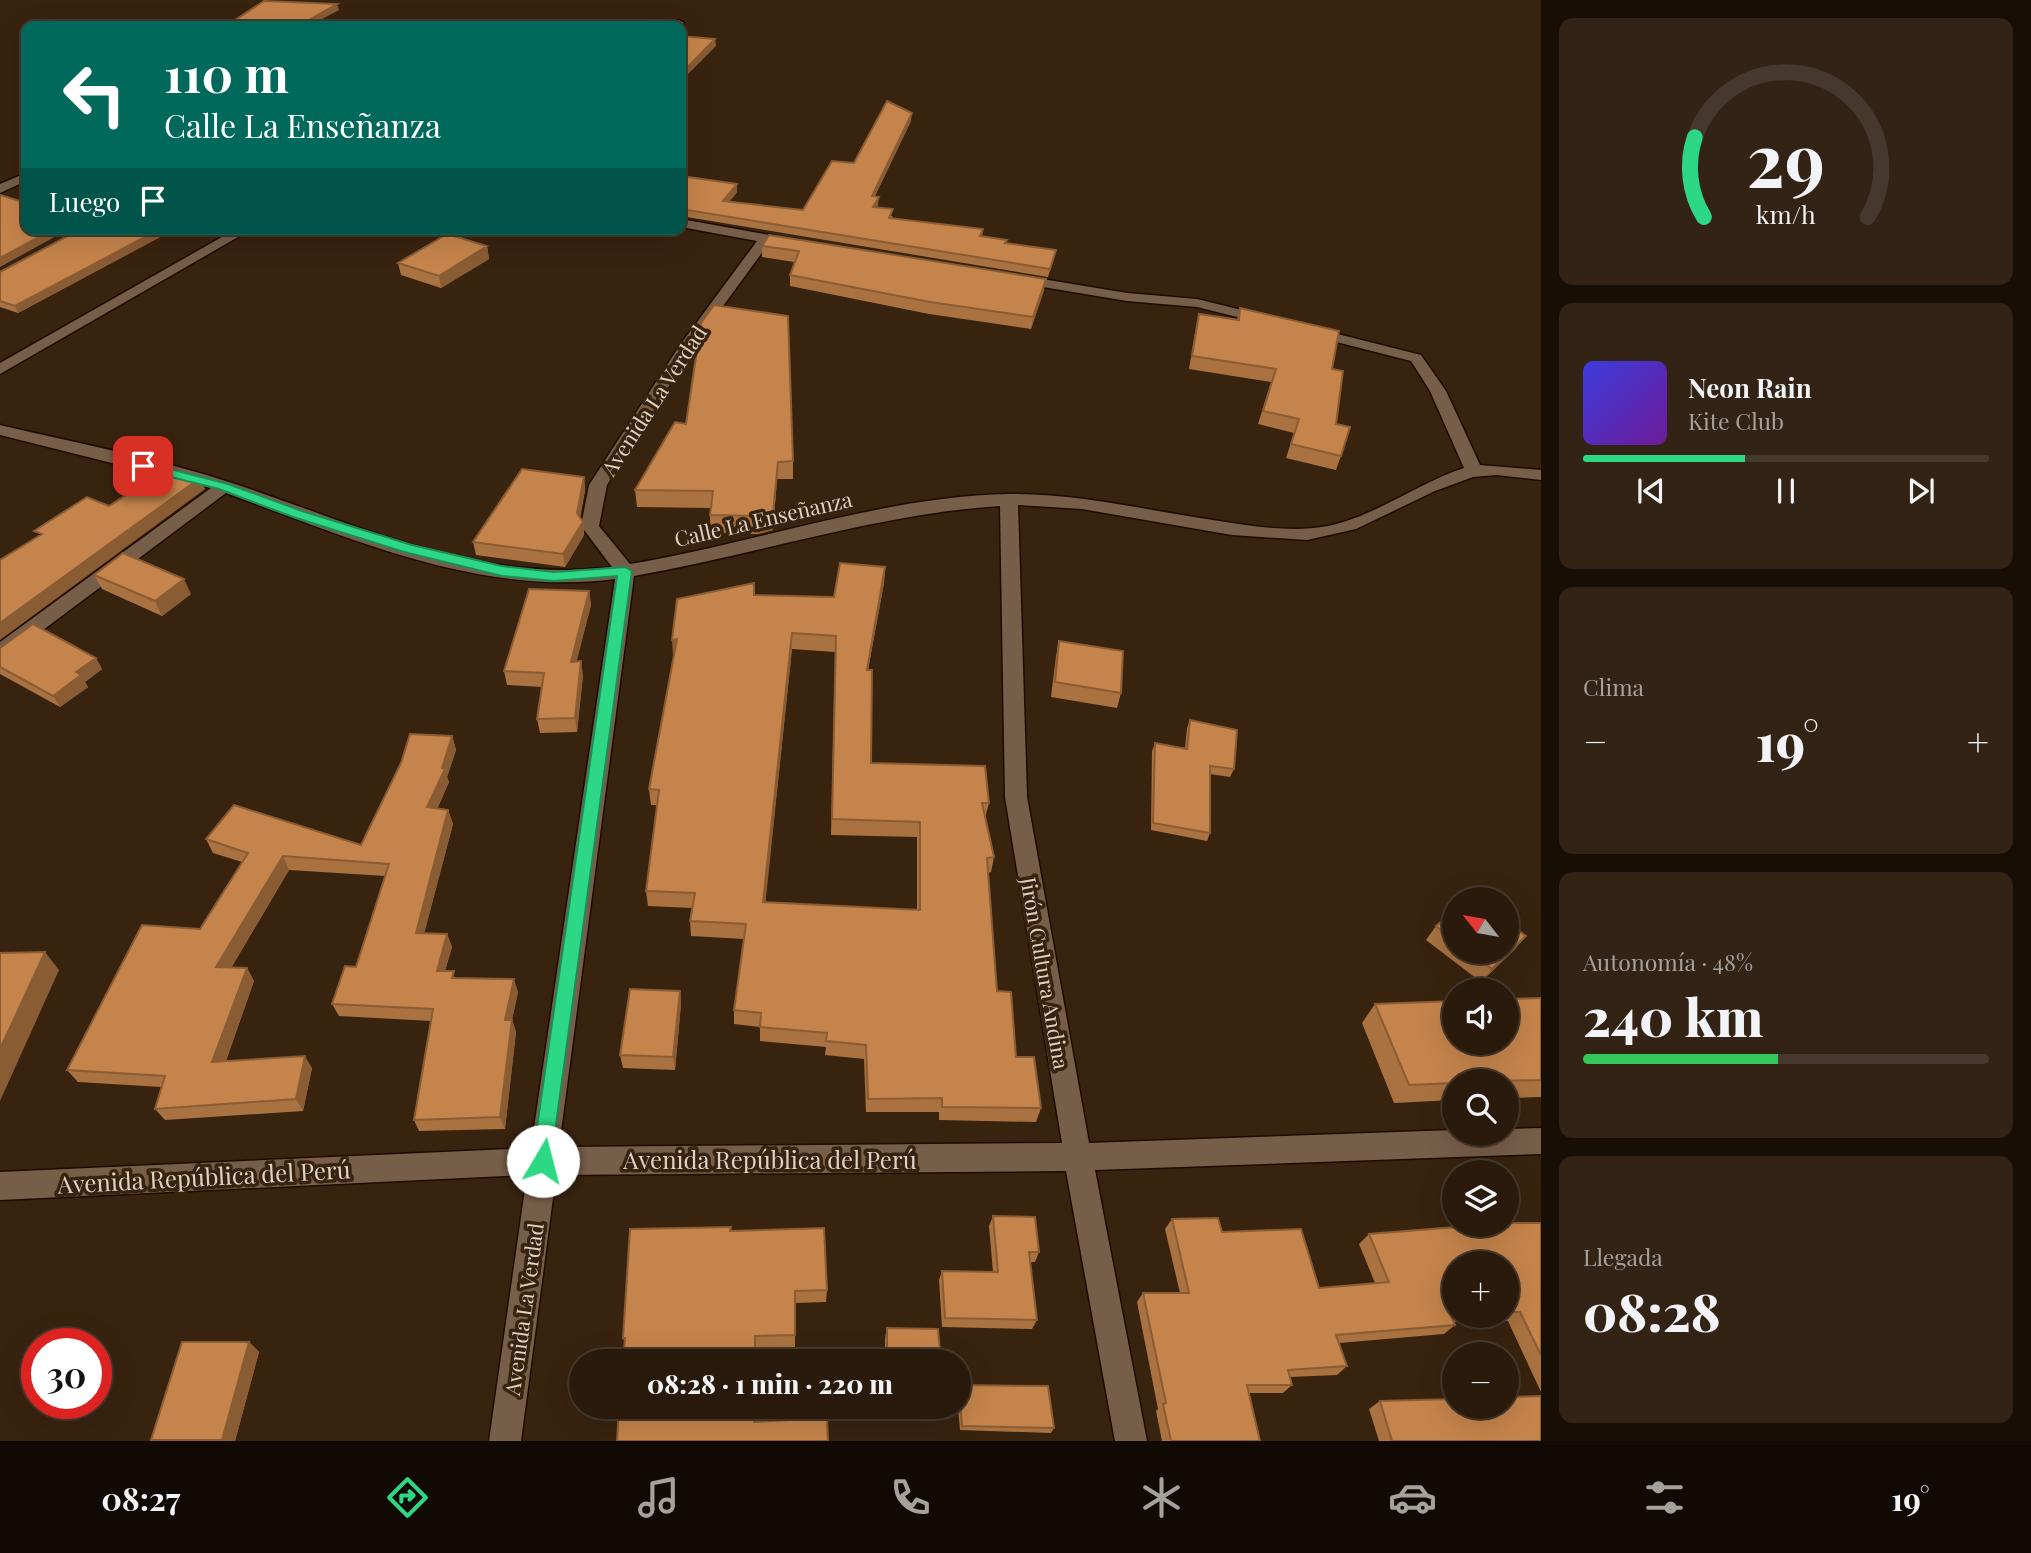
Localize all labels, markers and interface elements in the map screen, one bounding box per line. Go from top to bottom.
text: 110 m [164,40,289,105]
icon: left [49,49,140,140]
text: Calle La Enseñanza [164,103,441,146]
text: 29 [1747,109,1825,206]
icon: arrive [134,182,172,220]
text: Luego [49,184,120,219]
text: km/h [1756,197,1816,230]
street label: Avenida La Verdad [593,320,712,481]
text: Neon Rain [1688,370,1812,405]
text: Kite Club [1688,405,1784,436]
pin [113,436,173,496]
icon: arrive [124,447,162,485]
icon: previous [1632,472,1670,510]
icon: pause [1767,472,1805,510]
icon: next [1902,472,1940,510]
street label: Calle La Enseñanza [671,484,855,552]
text: Clima [1583,671,1644,702]
text: 19° [1756,706,1819,775]
text: − [1583,715,1608,766]
text: + [1967,715,1989,766]
street label: Jirón Cultura Andina [1015,874,1077,1072]
north arrow [1442,887,1519,964]
map controls [1442,887,1519,1419]
text: Autonomía · 48% [1583,946,1753,977]
button: sound [1442,978,1519,1055]
text: 240 km [1583,981,1763,1050]
button: search [1442,1069,1519,1146]
position arrow [506,1124,580,1198]
street label: Avenida República del Perú [622,1143,917,1175]
street label: Avenida República del Perú [56,1152,351,1200]
button: layers [1442,1160,1519,1237]
street label: Avenida La Verdad [497,1221,549,1398]
text: Llegada [1583,1241,1663,1272]
button: + [1442,1251,1519,1328]
text: 08:28 [1583,1276,1721,1345]
speed limit sign: 30 [21,1328,112,1419]
button: − [1442,1342,1519,1419]
text: 08:28 · 1 min · 220 m [647,1366,893,1401]
icon: directions [383,1473,432,1522]
icon: music [634,1473,683,1522]
icon: phone [886,1473,935,1522]
icon: climate [1137,1473,1186,1522]
icon: car [1388,1473,1437,1522]
icon: filters [1640,1473,1689,1522]
text: 08:27 [101,1476,180,1519]
text: 19° [1891,1476,1930,1519]

